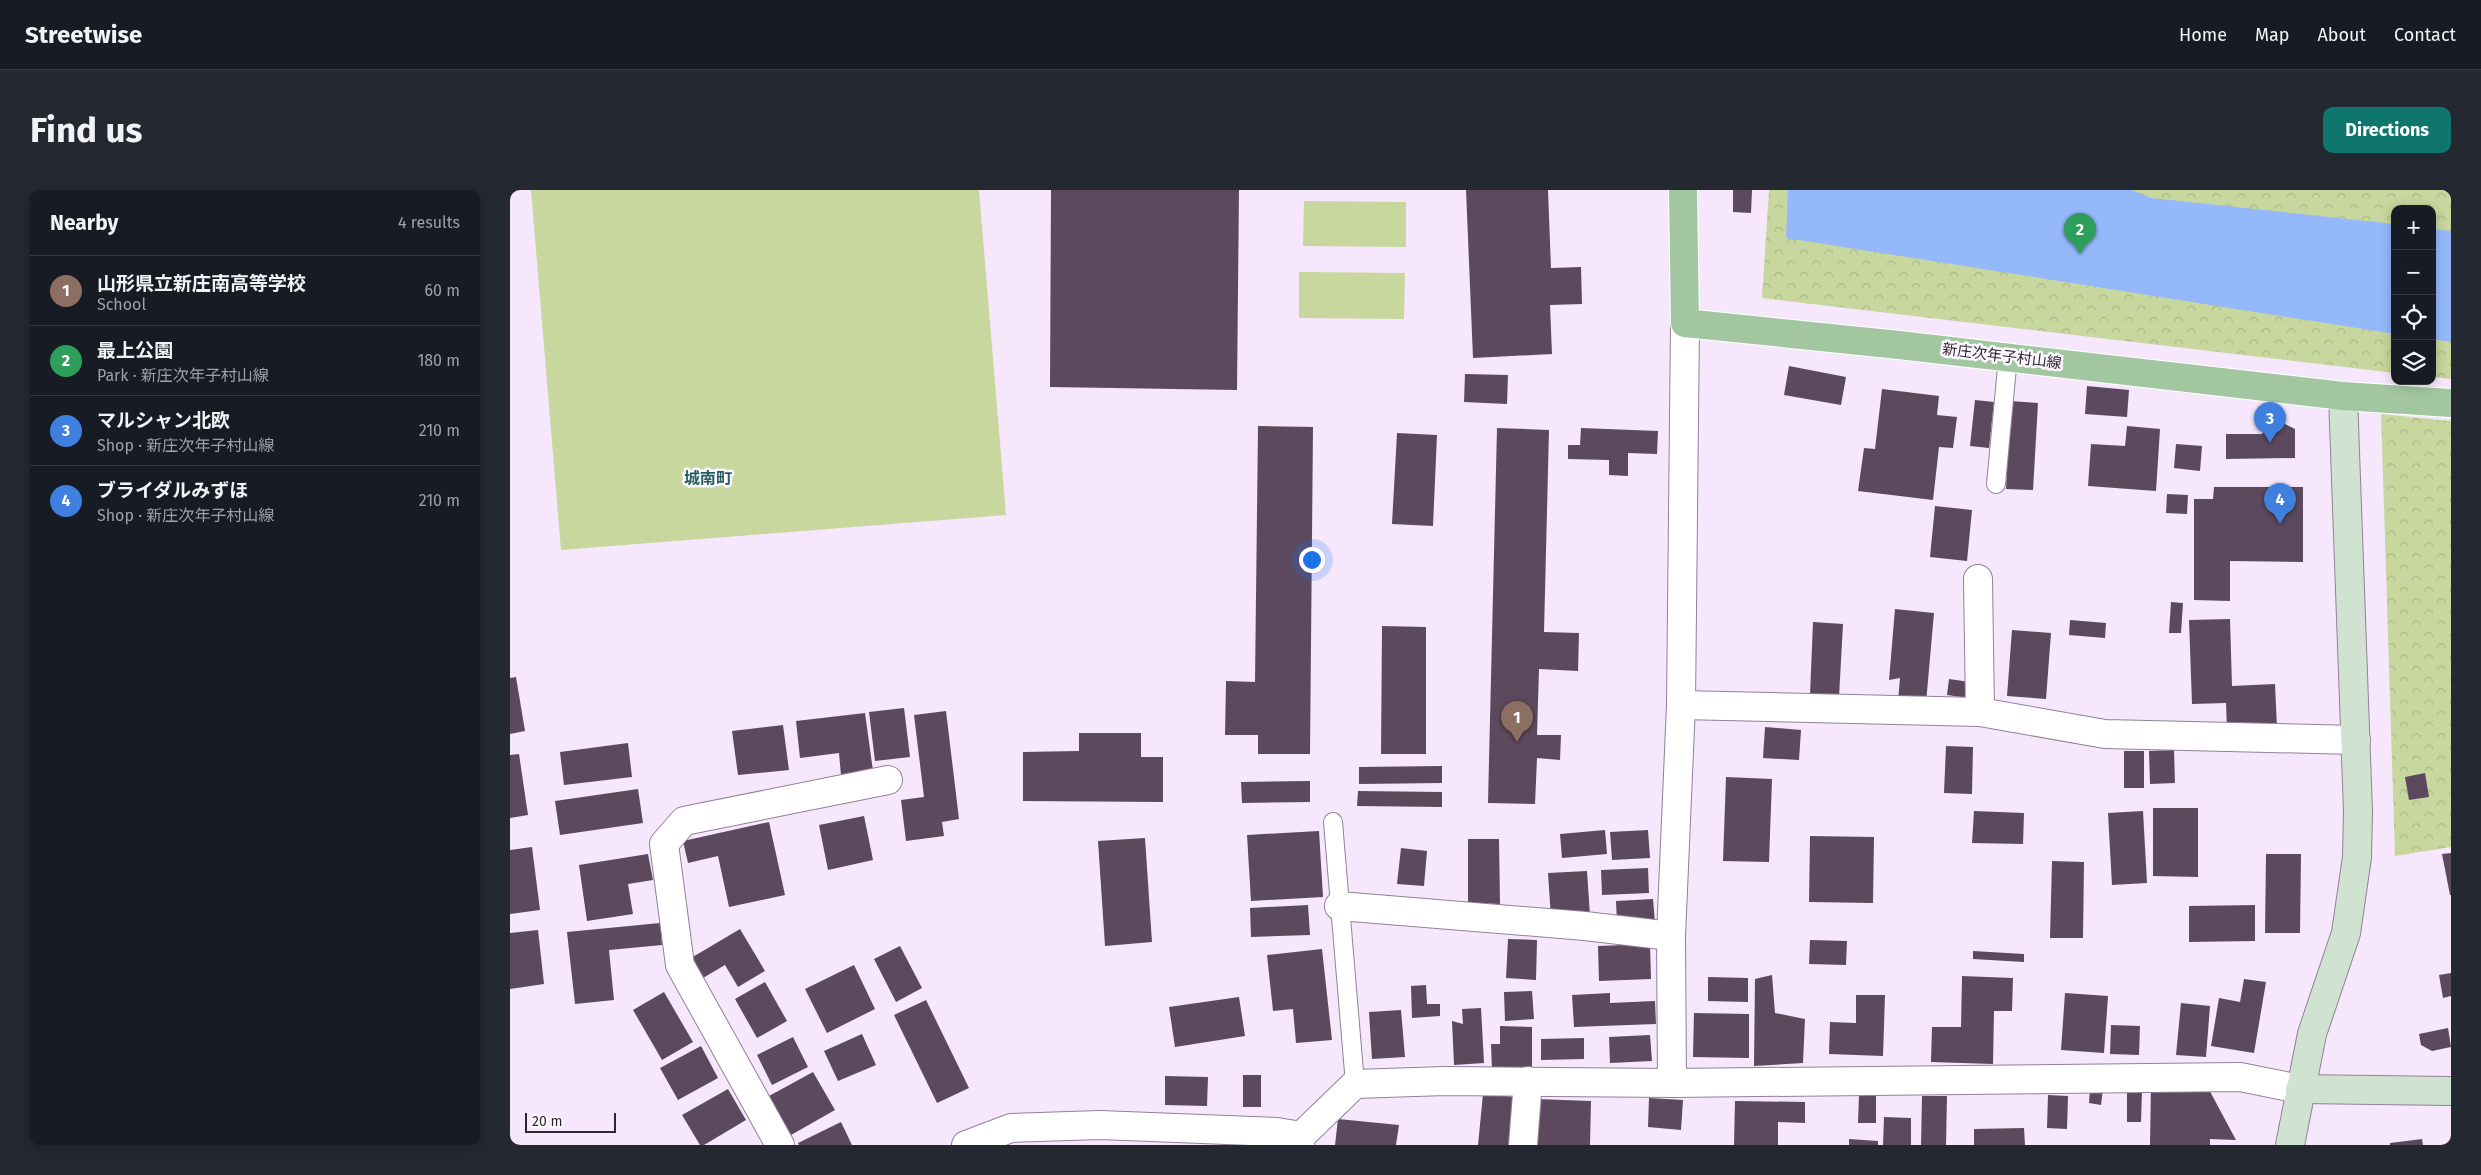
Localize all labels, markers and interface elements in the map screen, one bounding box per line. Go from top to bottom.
text: Streetwise [25,21,142,49]
text: Home [2179,24,2227,46]
text: Map [2255,24,2289,46]
text: About [2317,24,2366,46]
text: Contact [2394,24,2456,46]
button: Directions [2323,107,2451,153]
text: Find us [30,109,142,151]
map controls [2391,205,2436,385]
button: + [2391,205,2436,250]
text: Nearby [50,210,118,236]
text: 4 results [398,213,460,232]
pin: 2 [2064,213,2096,254]
button: − [2391,250,2436,295]
text: 山形県立新庄南高等学校 [97,272,306,295]
text: 1 [62,281,70,300]
text: 60 m [425,281,460,300]
text: School [97,295,146,314]
button: locate [2391,295,2436,340]
text: 最上公園 [97,339,173,362]
street label: 新庄次年子村山線 [1941,340,2063,372]
button: layers [2391,340,2436,385]
text: 2 [62,351,70,370]
text: 180 m [417,351,460,370]
text: Park · 新庄次年子村山線 [97,366,269,385]
pin: 3 [2254,402,2286,443]
text: マルシャン北欧 [97,409,230,432]
text: 3 [62,421,70,440]
text: 210 m [419,421,460,440]
text: Shop · 新庄次年子村山線 [97,436,274,455]
district label: 城南町 [684,469,732,488]
text: ブライダルみずほ [97,479,248,502]
pin: 4 [2264,483,2296,524]
text: 4 [61,491,71,510]
text: 210 m [419,491,460,510]
text: Shop · 新庄次年子村山線 [97,506,274,525]
your location [1299,547,1325,573]
pin: 1 [1501,701,1533,742]
scale bar [525,1110,616,1133]
text: 20 m [532,1113,562,1130]

